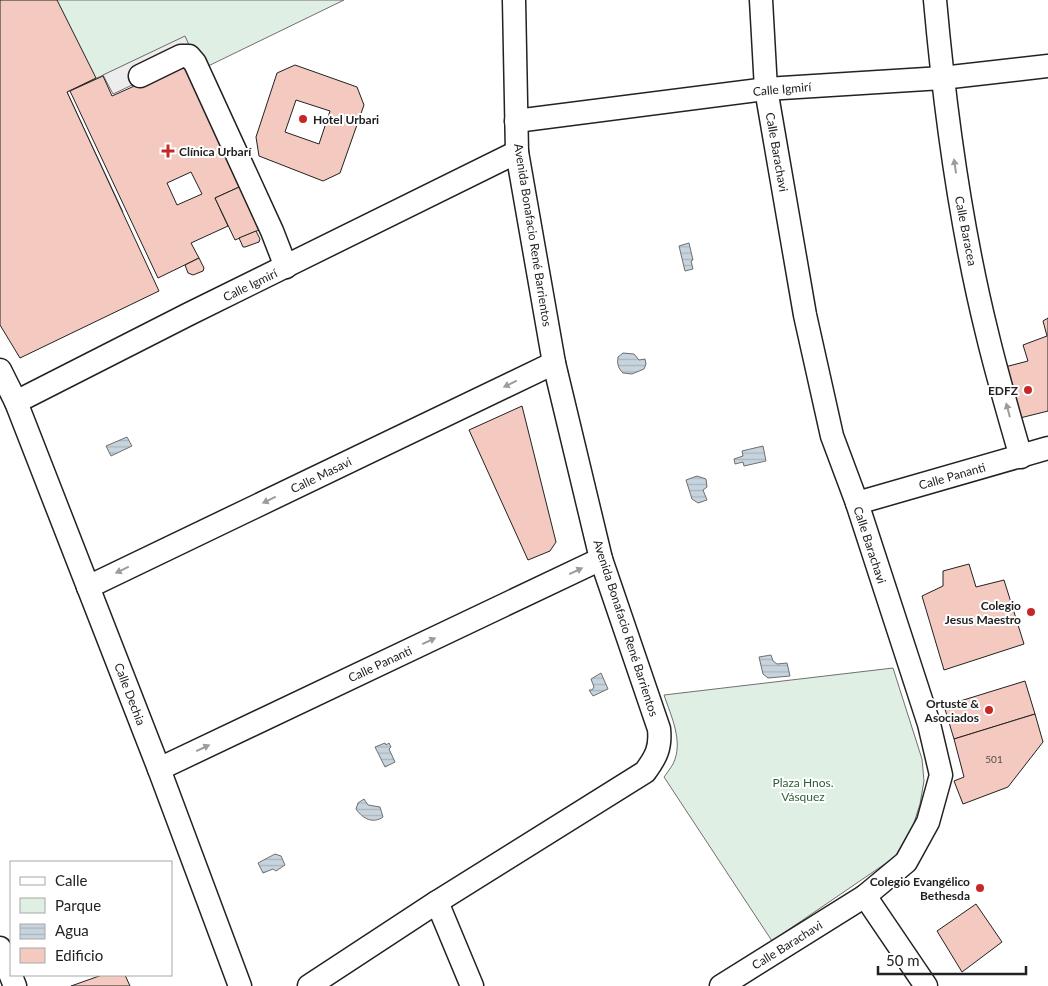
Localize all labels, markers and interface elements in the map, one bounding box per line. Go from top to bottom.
street label: Calle Igmirí [752,79,813,99]
street label: Calle Barachavi [763,111,791,193]
place label: Hotel Urbari [313,112,379,127]
marker: Hotel Urbari [297,113,309,125]
street label: Avenida Bonafacio René Barrientos [511,142,555,328]
marker: Clínica Urbarí [161,144,175,158]
place label: Clínica Urbarí [179,144,252,159]
one-way arrow [951,158,959,174]
street label: Calle Baracea [952,195,980,267]
street label: Calle Igmirí [220,265,281,305]
one-way arrow [503,381,517,389]
place label: EDFZ [988,383,1018,398]
marker: EDFZ [1022,384,1034,396]
one-way arrow [1004,403,1012,418]
street label: Calle Masavi [288,454,354,496]
street label: Calle Pananti [917,459,987,493]
one-way arrow [261,496,276,504]
street label: Calle Barachavi [850,505,890,586]
street label: Avenida Bonafacio René Barrientos [590,538,662,718]
one-way arrow [115,567,129,575]
one-way arrow [569,567,583,575]
place label: Colegio Jesus Maestro [945,598,1021,627]
marker: Colegio Jesus Maestro [1025,606,1037,618]
one-way arrow [422,637,436,645]
street label: Calle Pananti [346,643,414,685]
street label: Calle Dechia [111,661,149,727]
place label: Ortuste & Asociados [924,696,979,725]
marker: Ortuste & Asociados [983,704,995,716]
one-way arrow [196,744,210,752]
house number: 501 [985,753,1003,765]
park label: Plaza Hnos. Vásquez [772,775,834,804]
legend [10,861,172,976]
text: Calle [55,871,88,889]
place label: Colegio Evangélico Bethesda [870,874,970,903]
marker: Colegio Evangélico Bethesda [974,882,986,894]
text: Parque [55,896,101,914]
street label: Calle Barachavi [749,917,825,973]
text: Agua [55,921,89,939]
scale bar [878,944,1026,976]
text: Edificio [55,946,103,964]
text: 50 m [886,951,920,969]

